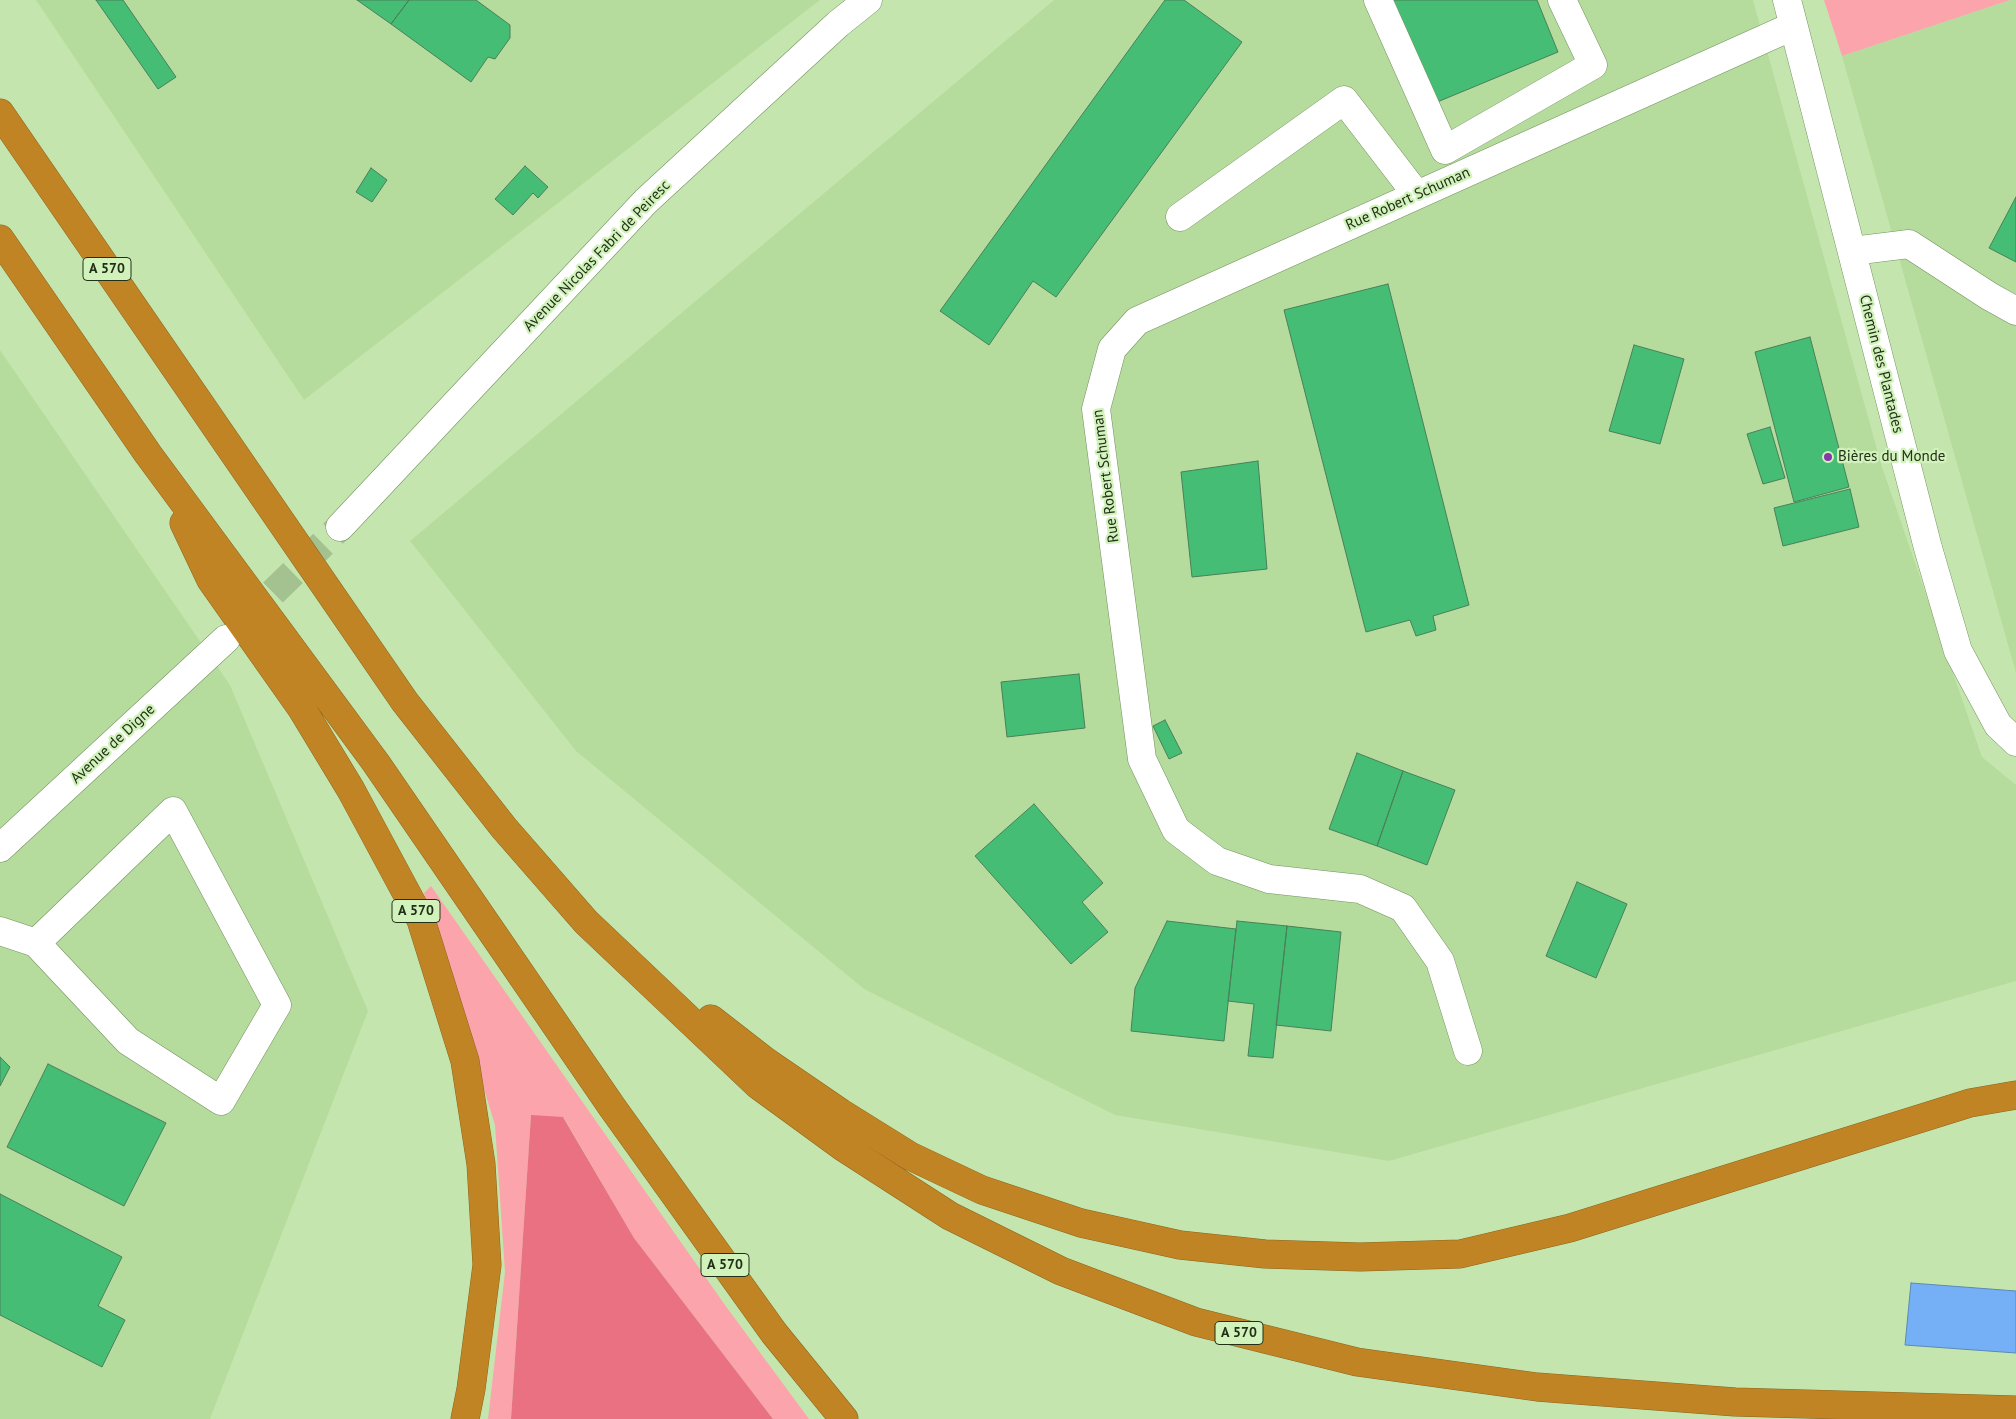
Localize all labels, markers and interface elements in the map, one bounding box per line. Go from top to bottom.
street label: Rue Robert Schuman [1343,164,1473,234]
street label: Avenue Nicolas Fabri de Peiresc [520,177,674,335]
road number: A 570 [83,258,131,280]
street label: Chemin des Plantades [1855,293,1907,435]
street label: Rue Robert Schuman [1089,408,1123,544]
place label: Bières du Monde [1838,448,1945,466]
marker: Bières du Monde [1822,451,1834,463]
street label: Avenue de Digne [67,701,159,787]
road number: A 570 [392,899,440,922]
road number: A 570 [701,1254,749,1276]
road number: A 570 [1215,1322,1263,1345]

